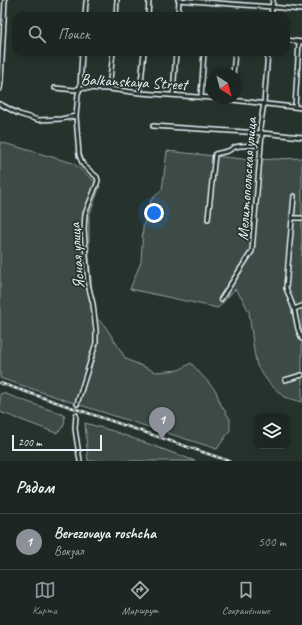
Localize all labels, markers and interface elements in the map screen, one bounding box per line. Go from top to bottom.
search box [12,12,290,56]
icon: search [26,23,48,45]
text: Поиск [58,25,90,44]
north arrow [206,68,242,104]
street label: Balkanskaya Street [80,69,190,95]
street label: Мелитопольская улица [233,115,261,241]
your location [144,203,164,223]
street label: Ясная улица [65,221,89,290]
pin: 1 [149,407,175,440]
map controls [254,413,290,449]
button: layers [254,413,290,449]
scale bar [12,433,102,452]
text: 200 m [18,435,42,449]
text: Рядом [16,477,54,498]
text: Berezovaya roshcha [54,524,156,543]
text: 1 [26,534,32,550]
text: 500 m [258,534,286,550]
text: Вокзал [54,543,83,559]
tab: Карта [32,579,57,617]
tab: Маршрут [122,579,158,617]
tab: Сохранённые [222,579,270,617]

